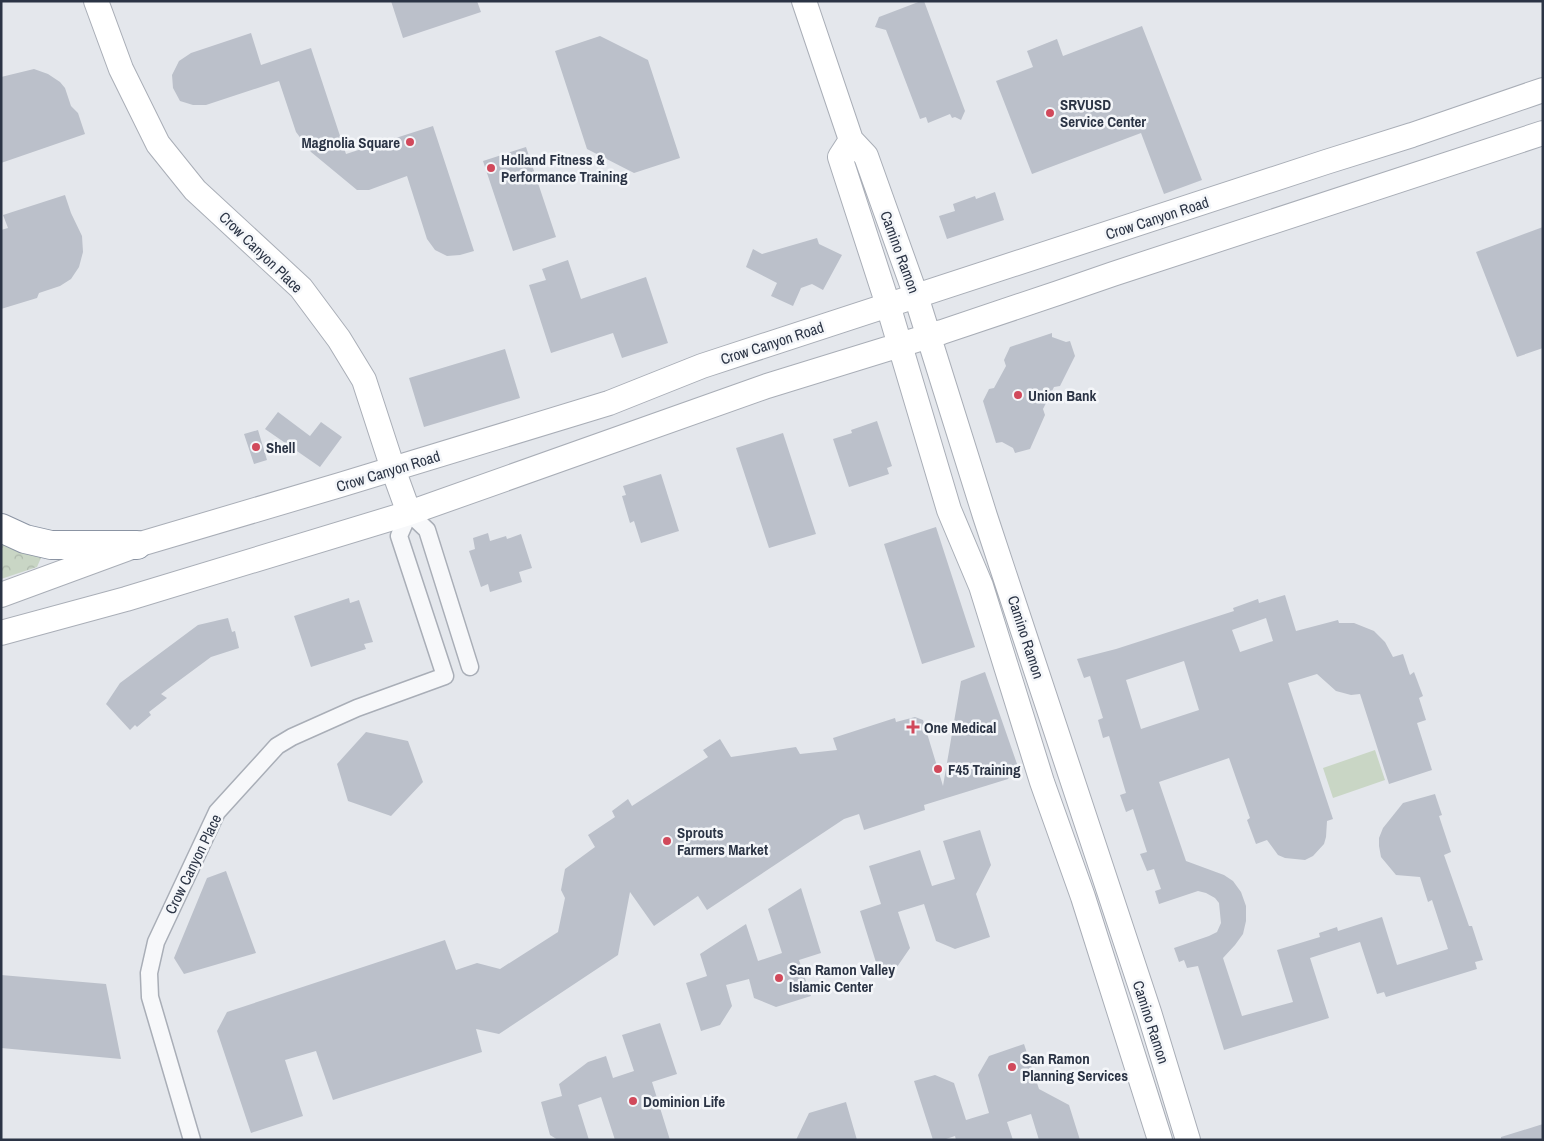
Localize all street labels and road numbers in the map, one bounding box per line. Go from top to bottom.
street label: Crow Canyon Road [1103,191,1211,245]
street label: Crow Canyon Place [215,207,307,297]
street label: Camino Ramon [875,208,925,296]
street label: Crow Canyon Road [718,316,826,370]
street label: Crow Canyon Road [334,445,442,497]
street label: Camino Ramon [1003,593,1049,681]
street label: Crow Canyon Place [160,810,226,917]
street label: Camino Ramon [1128,978,1174,1066]

